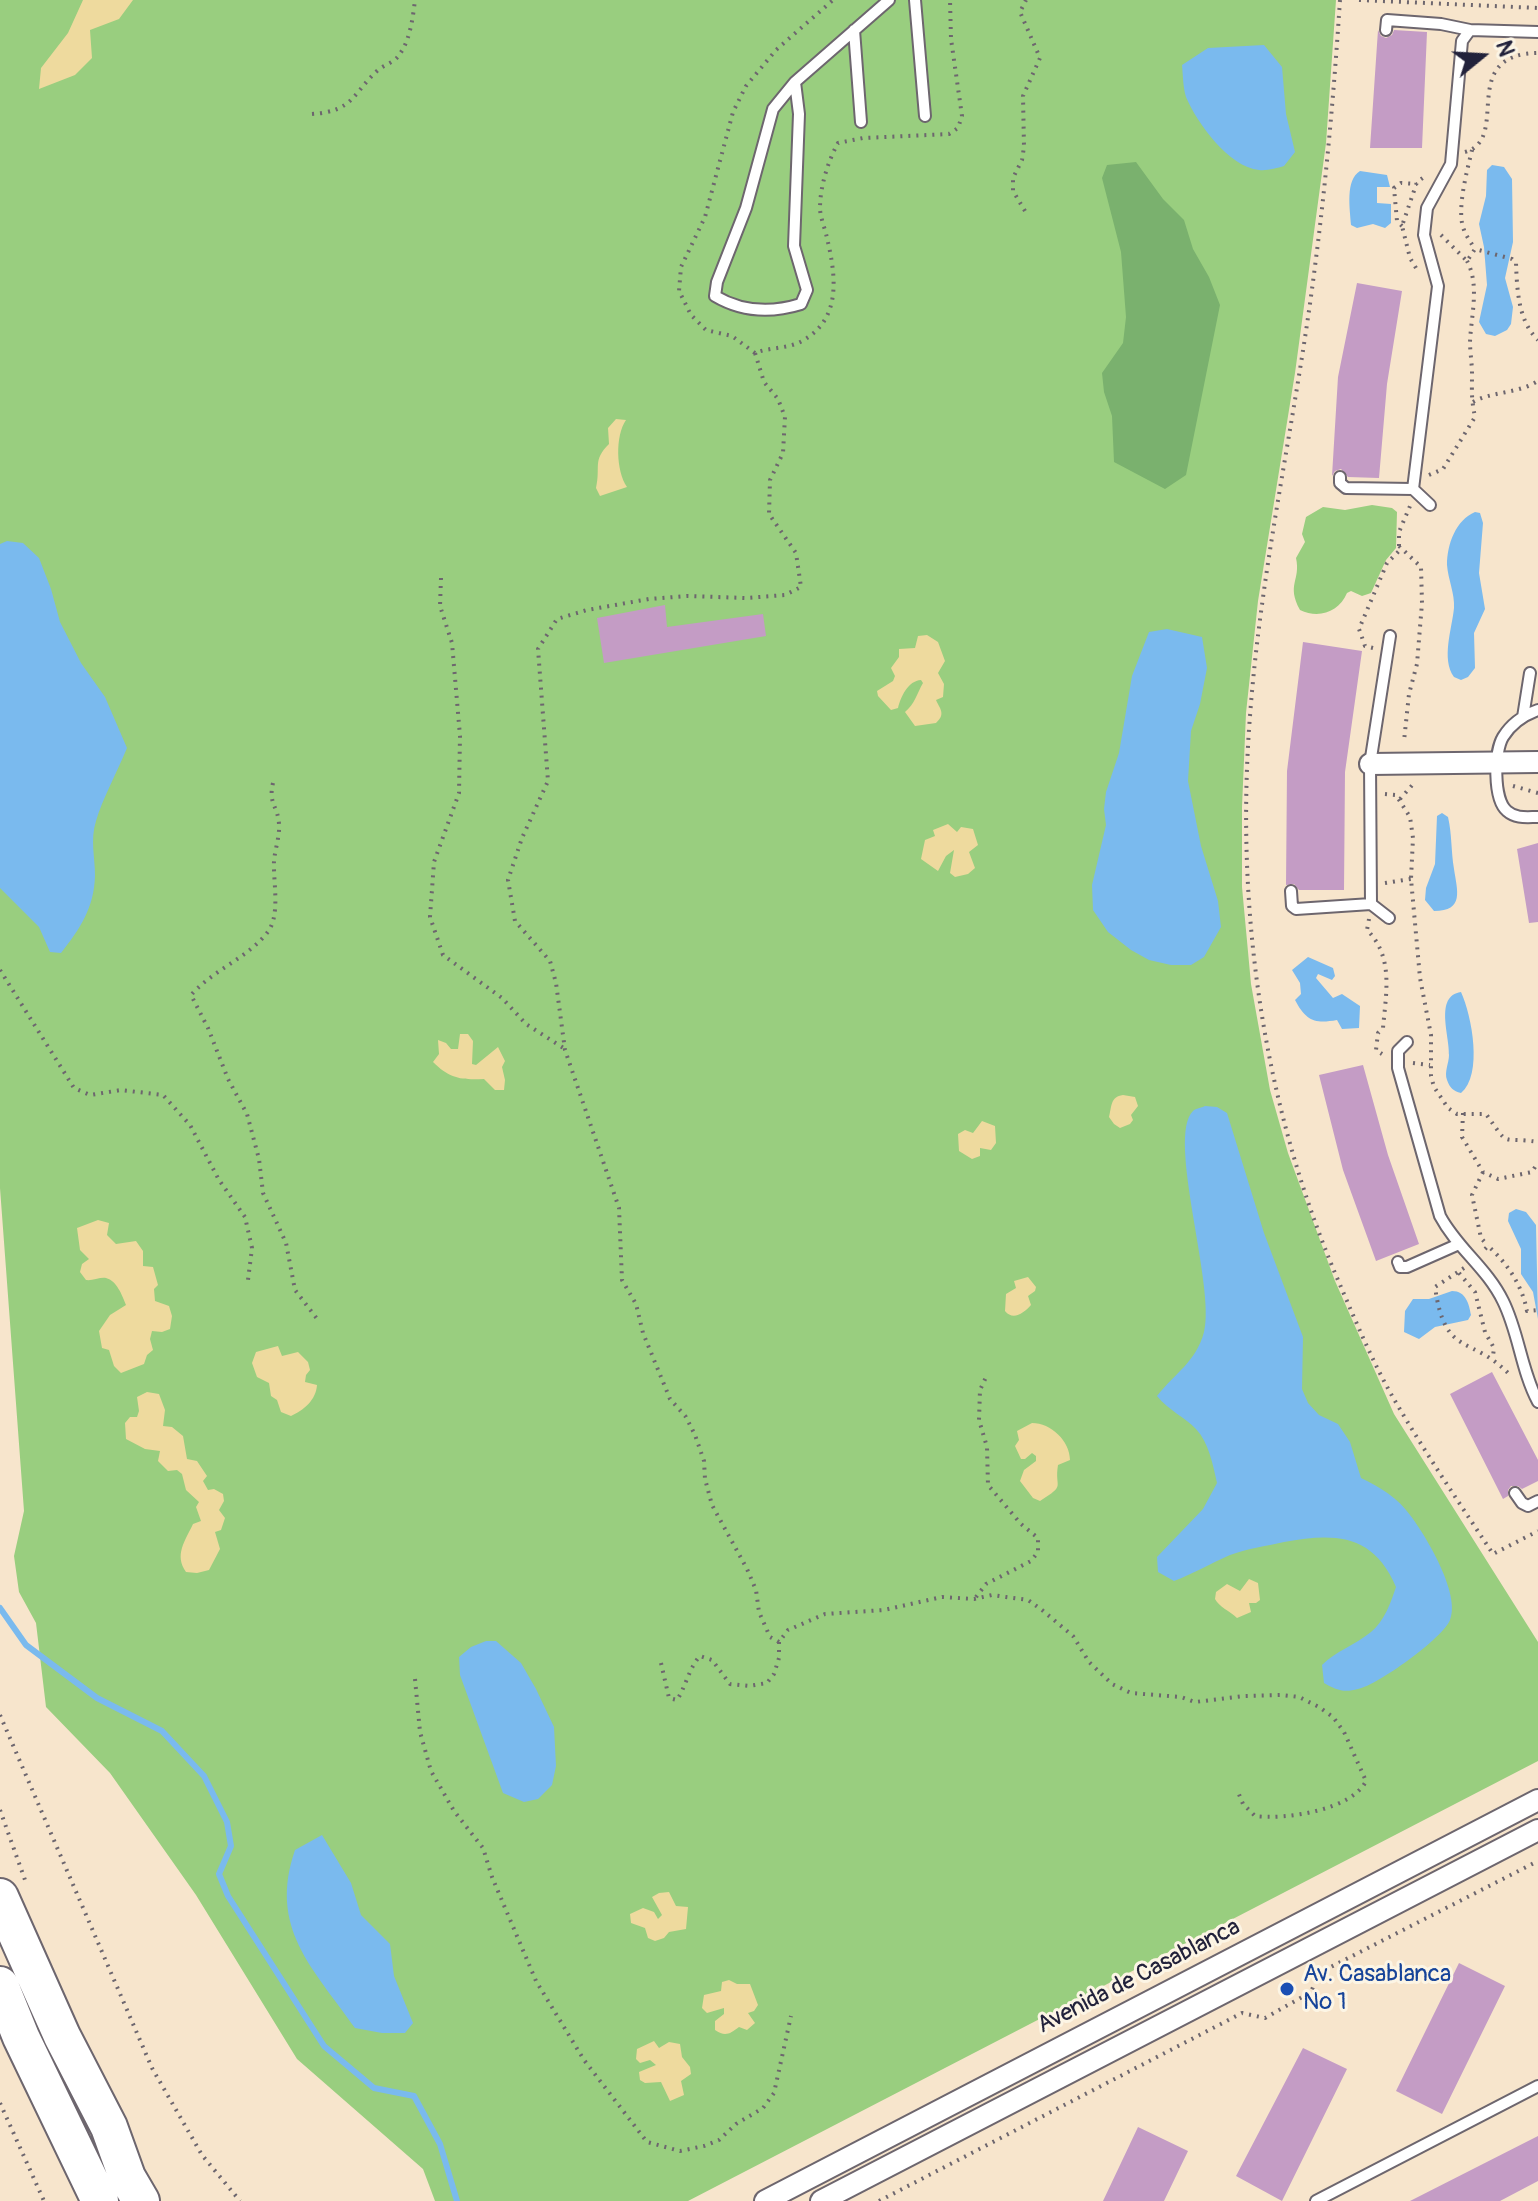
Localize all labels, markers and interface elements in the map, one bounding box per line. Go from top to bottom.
north arrow [1442,16,1522,96]
text: N [1489,37,1520,60]
street label: Avenida de Casablanca [1033,1913,1245,2041]
place label: Av. Casablanca Nº 1 [1303,1961,1451,2017]
marker: Av. Casablanca Nº 1 [1278,1980,1296,1998]

